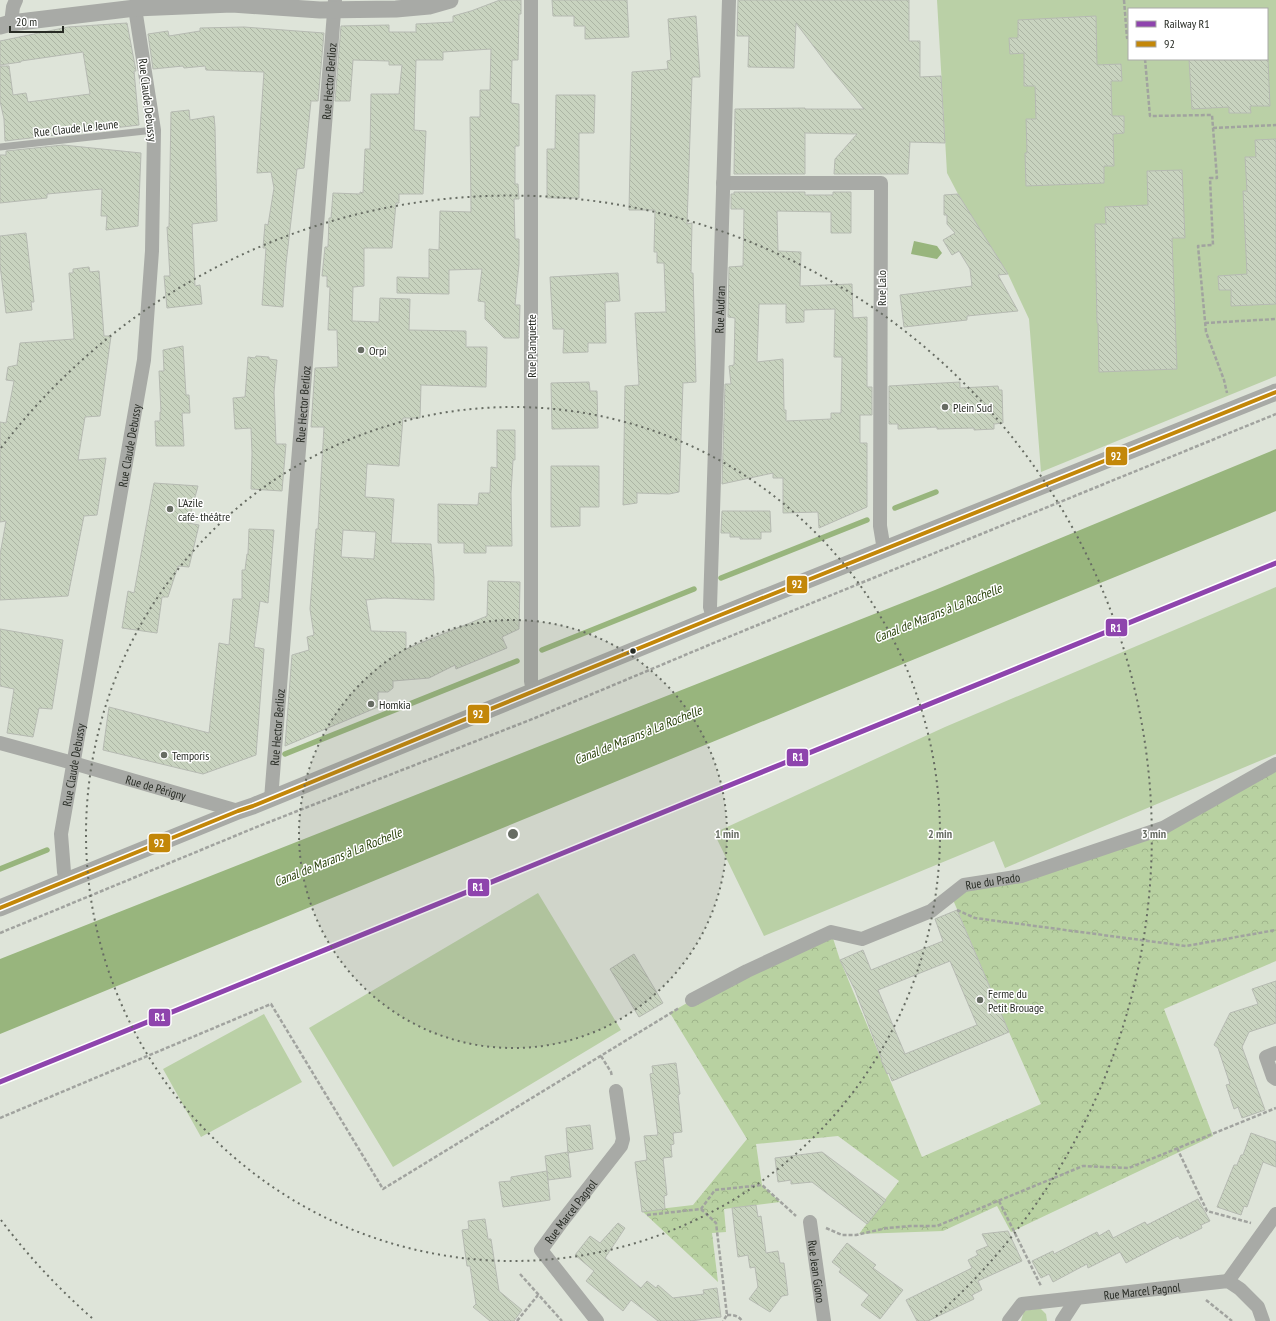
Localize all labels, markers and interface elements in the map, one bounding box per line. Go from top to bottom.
scale bar [10,8,63,34]
legend [1128,8,1268,60]
text: 20 m [16,14,37,29]
text: Railway R1 [1164,16,1210,31]
text: 92 [1164,36,1175,51]
street label: Rue Hector Berlioz [318,42,339,120]
street label: Rue Claude Debussy [135,58,161,143]
street label: Rue Claude Le Jeune [33,116,119,140]
street label: Rue Lalo [874,270,889,306]
street label: Rue Audran [711,285,728,334]
street label: Rue Planquette [524,314,539,378]
place label: Orpi [369,343,387,358]
marker: Orpi [356,345,366,355]
street label: Rue Hector Berlioz [292,365,313,443]
place label: Plein Sud [953,400,992,415]
street label: Rue Claude Debussy [114,402,144,488]
marker: Plein Sud [940,402,950,412]
line badge: 92 [1105,446,1128,466]
text: 92 [1111,449,1121,463]
place label: L'Azile café- théâtre [178,495,230,524]
marker: L'Azile café- théâtre [165,504,175,514]
line badge: 92 [786,575,808,594]
text: 92 [792,577,802,591]
water label: Canal de Marans à La Rochelle [872,579,1006,646]
line badge: R1 [1105,618,1128,637]
text: R1 [1111,621,1121,635]
unlabelled marker [628,646,638,656]
street label: Rue Hector Berlioz [266,688,287,766]
place label: Homkia [379,697,411,712]
marker: Homkia [366,699,376,709]
water label: Canal de Marans à La Rochelle [572,701,706,768]
line badge: 92 [467,704,490,724]
text: 92 [473,707,483,721]
street label: Rue Claude Debussy [59,722,88,807]
place label: Temporis [172,748,209,763]
line badge: R1 [786,748,809,767]
marker: Temporis [159,750,169,760]
text: R1 [793,750,803,764]
street label: Rue de Périgny [124,771,188,803]
water label: Canal de Marans à La Rochelle [272,823,406,890]
text: 1 min [715,826,739,841]
text: 2 min [928,826,952,841]
text: 3 min [1142,826,1166,841]
centre of rings [506,827,520,841]
line badge: 92 [148,833,171,853]
text: 92 [154,836,164,850]
street label: Rue du Prado [964,869,1021,892]
line badge: R1 [467,878,490,897]
text: R1 [473,880,483,894]
place label: Ferme du Petit Brouage [988,986,1044,1015]
marker: Ferme du Petit Brouage [975,995,985,1005]
line badge: R1 [148,1008,171,1027]
text: R1 [155,1010,165,1024]
street label: Rue Marcel Pagnol [541,1176,600,1246]
street label: Rue Jean Giono [805,1239,829,1304]
street label: Rue Marcel Pagnol [1103,1279,1181,1302]

